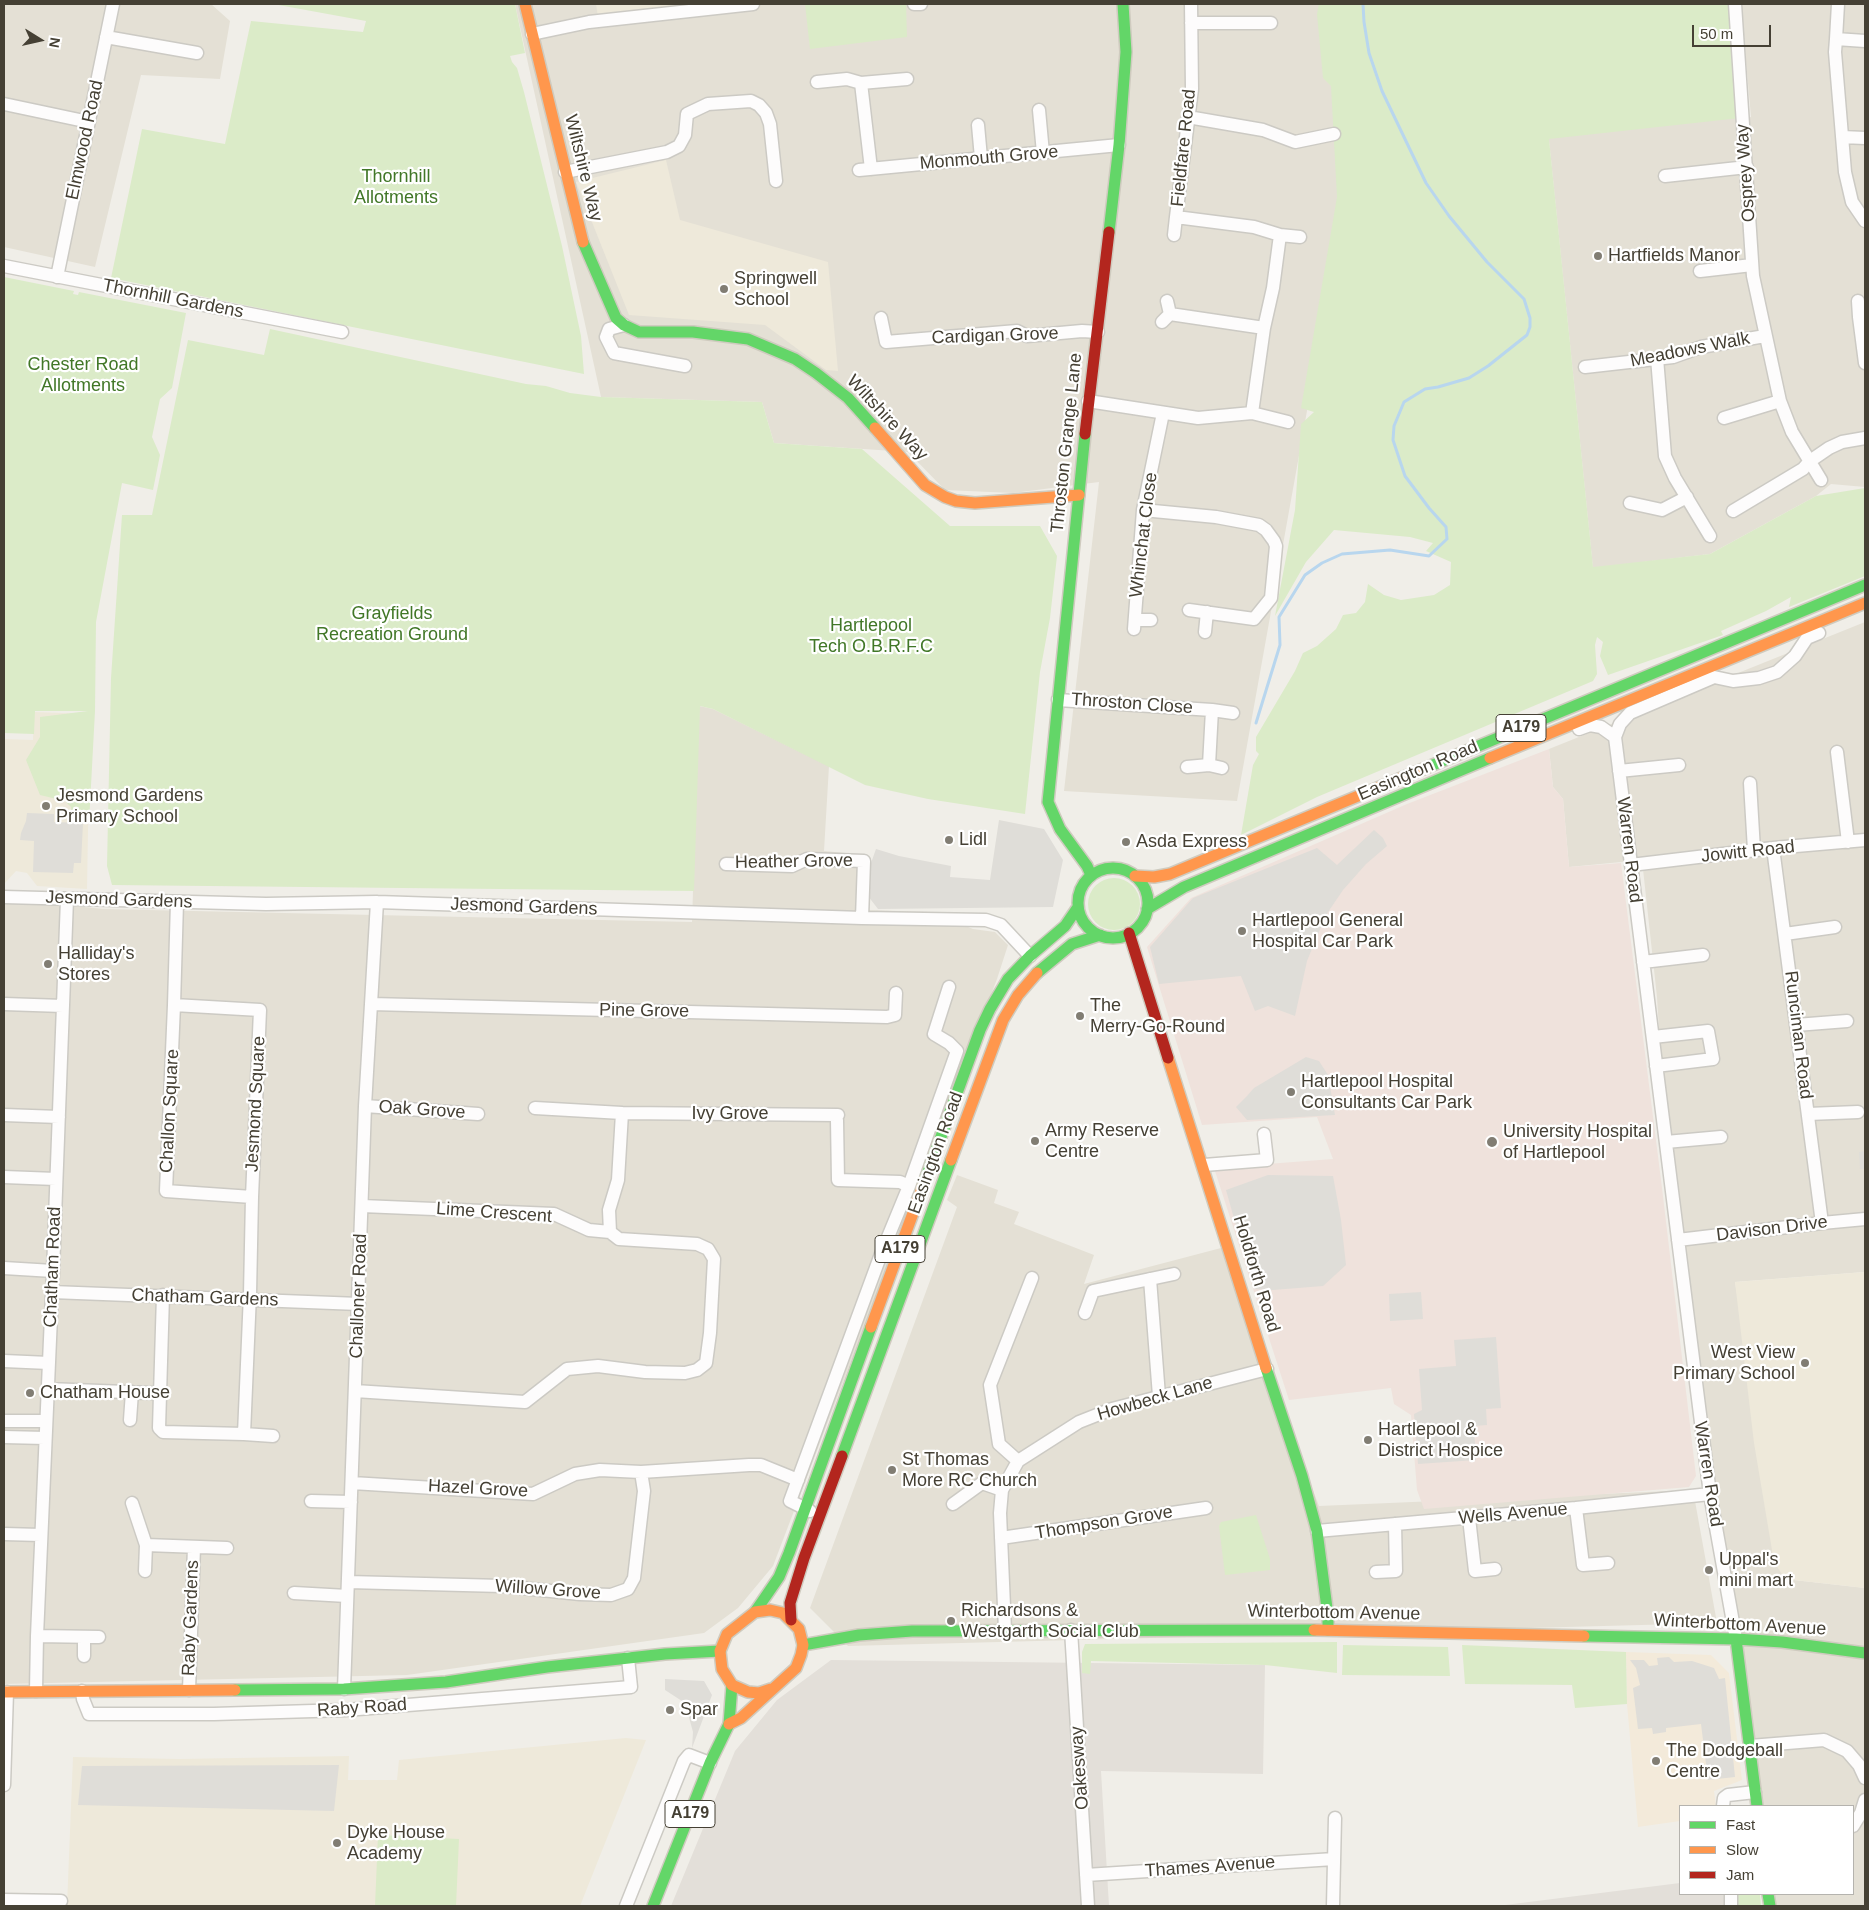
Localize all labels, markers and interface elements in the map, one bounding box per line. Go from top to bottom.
north arrow [15,15,65,65]
scale bar [1694,15,1773,47]
text: 50 m [1700,25,1733,42]
text: N [46,36,64,49]
street label: Elmwood Road [62,78,108,202]
street label: Fieldfare Road [1167,88,1201,208]
street label: Wiltshire Way [559,112,607,224]
street label: Osprey Way [1732,123,1760,223]
street label: Monmouth Grove [919,141,1059,175]
park label: Thornhill Allotments [354,166,438,208]
place label: Hartfields Manor [1608,245,1740,267]
marker: Hartfields Manor [1592,250,1604,262]
place label: Springwell School [734,268,817,310]
street label: Thornhill Gardens [101,275,245,323]
marker: Springwell School [718,283,730,295]
street label: Cardigan Grove [931,323,1059,349]
street label: Meadows Walk [1628,328,1752,372]
street label: Throston Grange Lane [1047,352,1087,534]
park label: Chester Road Allotments [27,354,139,396]
street label: Wiltshire Way [842,371,932,465]
street label: Whinchat Close [1126,471,1162,599]
park label: Grayfields Recreation Ground [316,603,468,646]
park label: Hartlepool Tech O.B.R.F.C [809,615,933,658]
street label: Throston Close [1070,689,1194,719]
road number: A179 [1496,714,1546,741]
street label: Easington Road [1355,736,1481,806]
place label: Jesmond Gardens Primary School [56,785,203,828]
street label: Warren Road [1612,796,1646,904]
marker: Jesmond Gardens Primary School [40,800,52,812]
place label: Lidl [959,829,987,851]
place label: Asda Express [1136,831,1247,853]
marker: Lidl [943,834,955,846]
marker: Asda Express [1120,836,1132,848]
street label: Jowitt Road [1700,836,1796,868]
street label: Heather Grove [735,850,853,874]
street label: Jesmond Gardens [45,887,193,913]
street label: Jesmond Gardens [450,894,598,920]
place label: Hartlepool General Hospital Car Park [1252,910,1403,952]
marker: Hartlepool General Hospital Car Park [1236,925,1248,937]
place label: Halliday's Stores [58,943,134,986]
marker: Halliday's Stores [42,958,54,970]
street label: Runciman Road [1779,970,1817,1100]
place label: The Merry-Go-Round [1090,995,1225,1038]
street label: Pine Grove [599,999,689,1023]
marker: The Merry-Go-Round [1074,1010,1086,1022]
street label: Jesmond Square [242,1035,270,1173]
street label: Challon Square [156,1048,184,1174]
place label: Hartlepool Hospital Consultants Car Park [1301,1071,1472,1114]
marker: Hartlepool Hospital Consultants Car Park [1285,1086,1297,1098]
street label: Easington Road [904,1089,968,1217]
street label: Oak Grove [378,1096,466,1124]
street label: Ivy Grove [691,1103,769,1125]
place label: Army Reserve Centre [1045,1120,1159,1162]
place label: University Hospital of Hartlepool [1503,1121,1652,1164]
marker: Army Reserve Centre [1029,1135,1041,1147]
marker: University Hospital of Hartlepool [1485,1135,1499,1149]
street label: Lime Crescent [435,1198,553,1228]
street label: Chatham Road [40,1206,66,1328]
street label: Davison Drive [1715,1211,1829,1247]
street label: Holdforth Road [1228,1213,1284,1335]
street label: Challoner Road [346,1233,372,1359]
road number: A179 [875,1236,925,1262]
street label: Chatham Gardens [131,1285,279,1311]
place label: West View Primary School [1673,1342,1795,1385]
marker: West View Primary School [1799,1357,1811,1369]
street label: Howbeck Lane [1095,1372,1215,1426]
place label: Chatham House [40,1382,170,1404]
marker: Chatham House [24,1387,36,1399]
place label: Hartlepool & District Hospice [1378,1419,1503,1462]
street label: Warren Road [1689,1420,1727,1528]
marker: Hartlepool & District Hospice [1362,1434,1374,1446]
place label: St Thomas More RC Church [902,1449,1037,1492]
marker: St Thomas More RC Church [886,1464,898,1476]
street label: Hazel Grove [427,1476,529,1502]
street label: Wells Avenue [1458,1498,1568,1530]
street label: Thompson Grove [1034,1501,1174,1545]
place label: Uppal's mini mart [1719,1549,1793,1592]
street label: Raby Gardens [178,1560,204,1676]
marker: Uppal's mini mart [1703,1564,1715,1576]
street label: Willow Grove [494,1576,602,1604]
place label: Richardsons & Westgarth Social Club [961,1600,1139,1642]
street label: Winterbottom Avenue [1247,1601,1421,1625]
street label: Winterbottom Avenue [1653,1610,1827,1640]
marker: Richardsons & Westgarth Social Club [945,1615,957,1627]
street label: Raby Road [316,1694,408,1722]
place label: Spar [680,1699,718,1721]
marker: Spar [664,1704,676,1716]
street label: Oakesway [1066,1725,1094,1811]
place label: The Dodgeball Centre [1666,1740,1783,1782]
marker: The Dodgeball Centre [1650,1755,1662,1767]
road number: A179 [665,1800,715,1828]
legend [1679,1805,1854,1895]
text: Fast [1726,1816,1755,1833]
place label: Dyke House Academy [347,1822,445,1865]
marker: Dyke House Academy [331,1837,343,1849]
text: Slow [1726,1841,1759,1858]
street label: Thames Avenue [1144,1852,1276,1882]
text: Jam [1726,1866,1754,1883]

